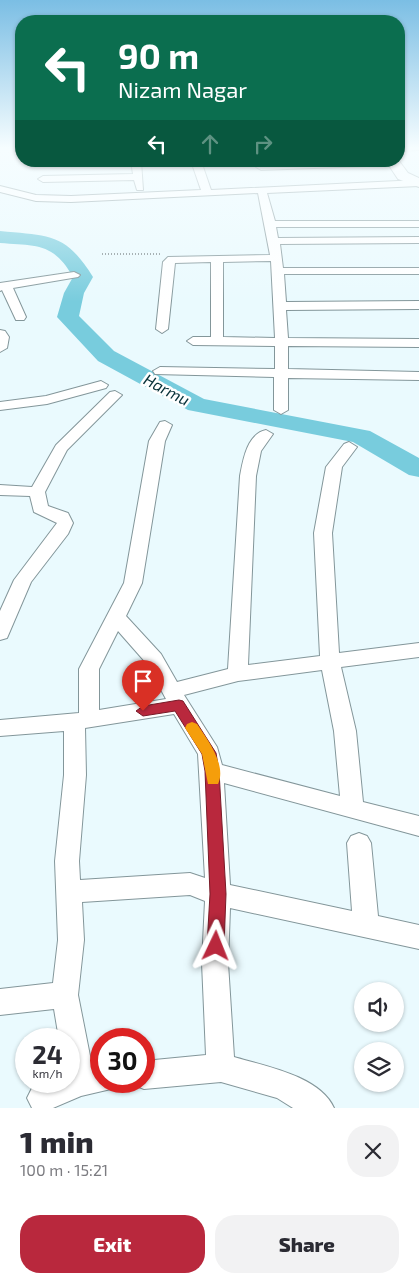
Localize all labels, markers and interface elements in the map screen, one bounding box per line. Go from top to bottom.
text: 90 m [118,34,199,76]
icon: left [35,35,100,100]
text: Nizam Nagar [118,76,247,102]
icon: left [143,130,171,158]
icon: ahead [196,130,224,158]
icon: right [249,130,277,158]
water label: Harmu [141,369,193,409]
pin [122,660,164,711]
icon: arrive [129,667,157,695]
position arrow [189,919,241,971]
map controls [354,982,404,1092]
button: sound [354,982,404,1032]
speed limit sign: 30 [90,1028,155,1093]
text: 24 [32,1039,63,1069]
button: layers [354,1042,404,1092]
text: km/h [33,1066,62,1080]
text: 1 min [20,1123,94,1159]
button: close [347,1125,399,1177]
text: 100 m · 15:21 [20,1160,108,1179]
button: Exit [20,1215,205,1273]
button: Share [215,1215,399,1273]

